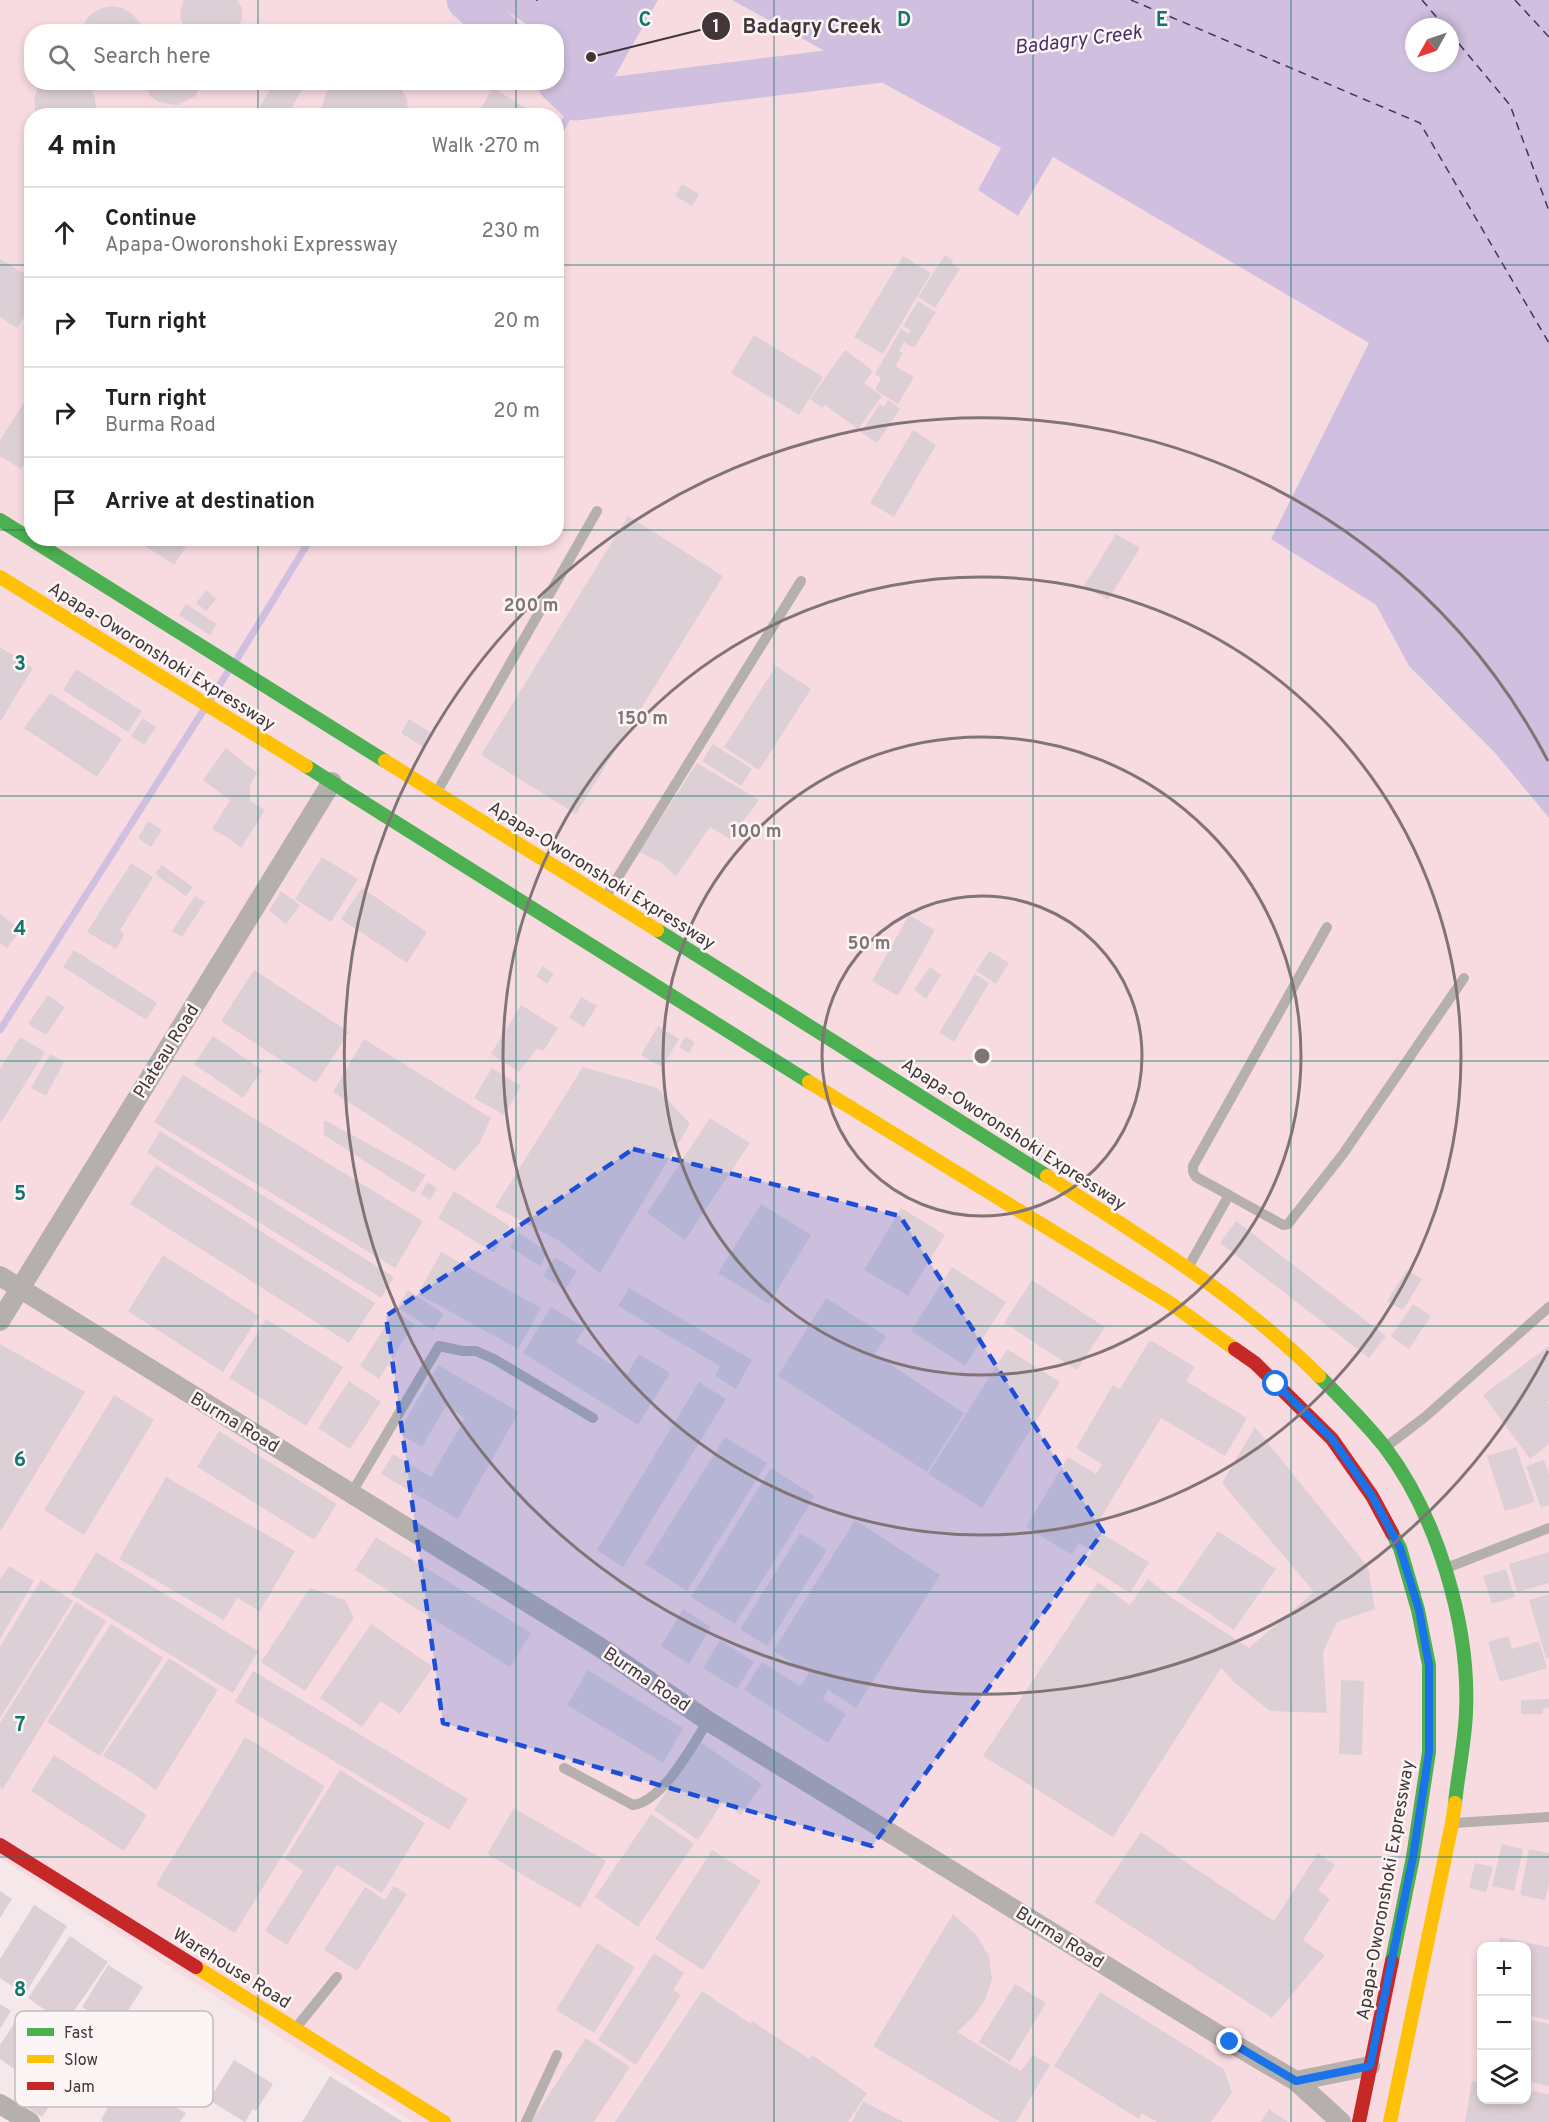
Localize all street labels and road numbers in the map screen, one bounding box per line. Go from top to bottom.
street label: Apapa-Oworonshoki Expressway [43,578,279,737]
street label: Apapa-Oworonshoki Expressway [483,797,719,956]
street label: Plateau Road [129,1000,205,1103]
street label: Apapa-Oworonshoki Expressway [896,1054,1130,1217]
street label: Burma Road [186,1388,283,1459]
street label: Burma Road [598,1643,694,1718]
street label: Apapa-Oworonshoki Expressway [1352,1758,1421,2022]
street label: Burma Road [1011,1902,1108,1974]
street label: Warehouse Road [168,1924,295,2015]

